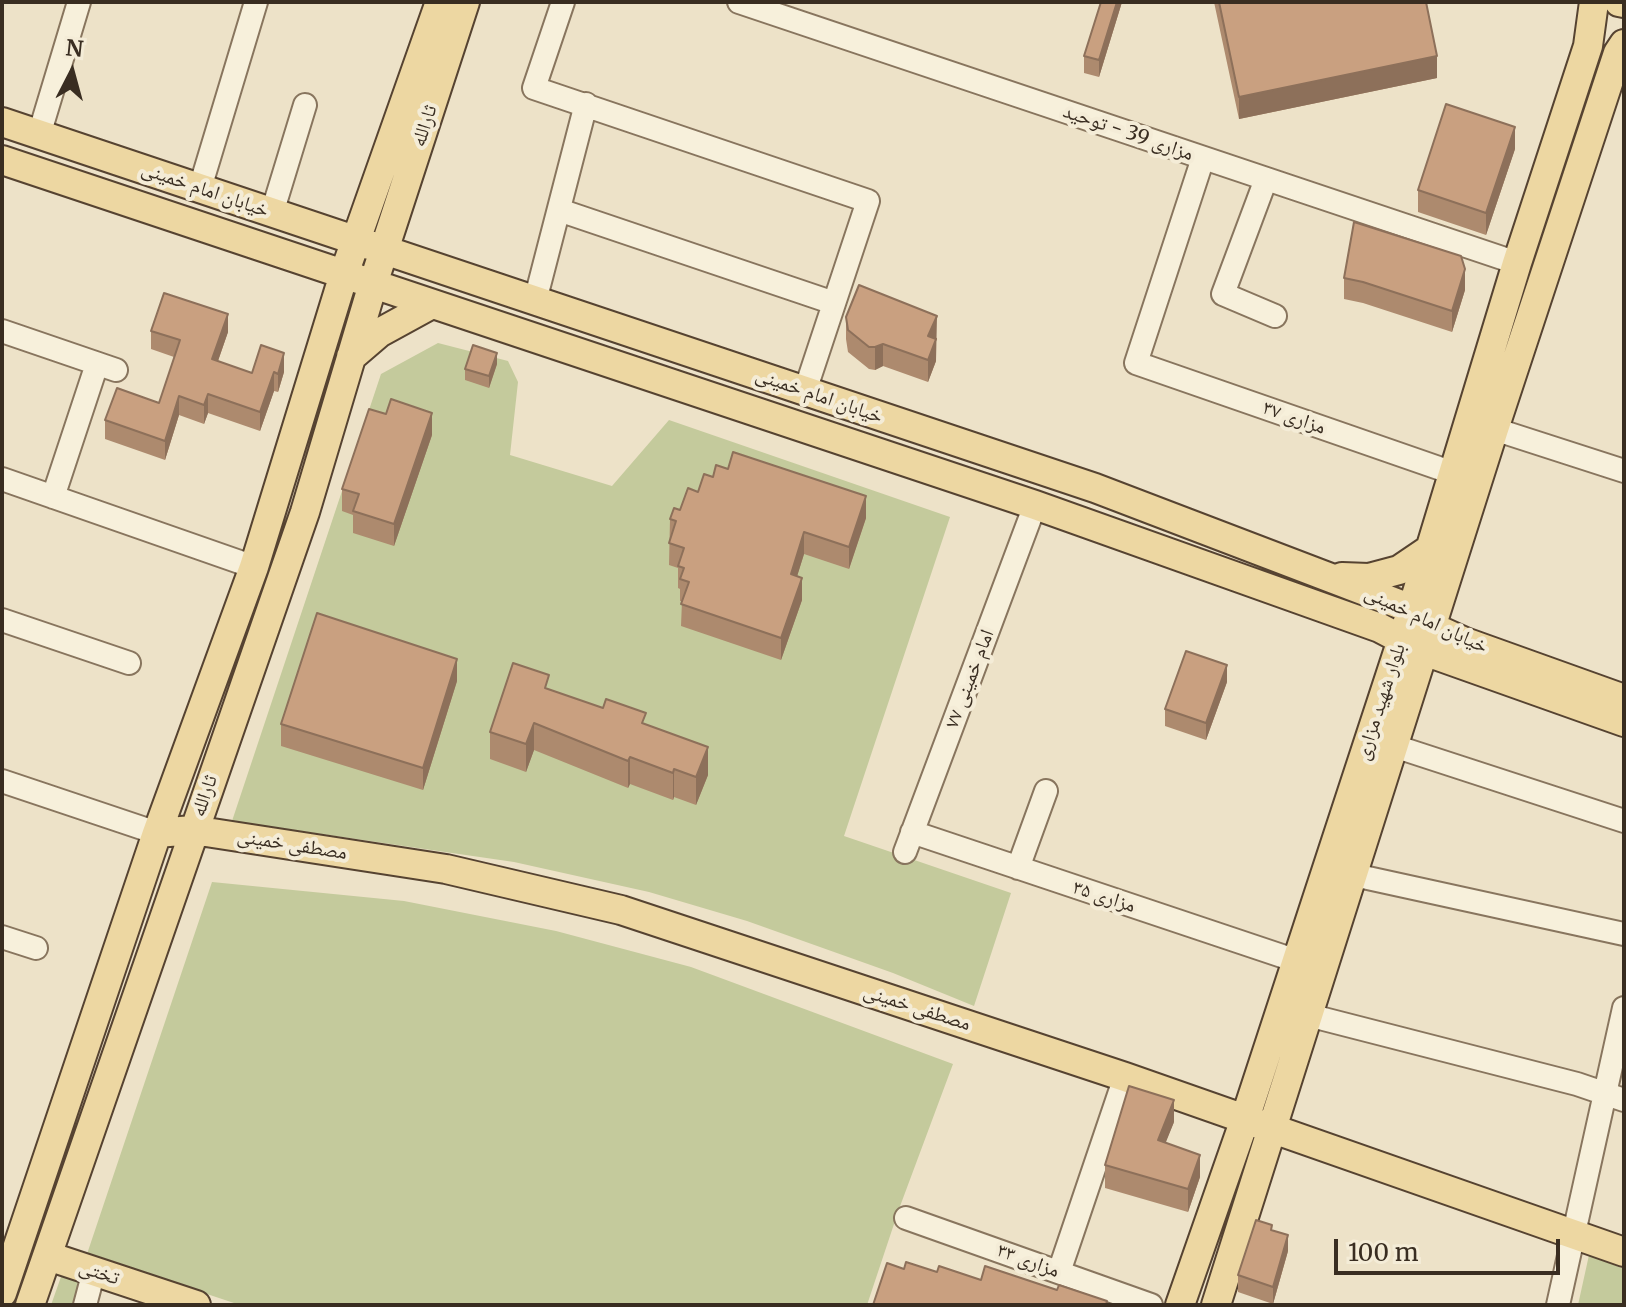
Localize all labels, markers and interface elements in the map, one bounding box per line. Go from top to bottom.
north arrow [32,32,112,112]
text: N [64,33,85,63]
street label: مزاری 39 - توحید [1060,99,1196,167]
street label: ثارالله [407,102,443,150]
street label: خیابان امام خمینی [138,157,272,223]
street label: خیابان امام خمینی [752,363,886,429]
street label: مزاری ۳۷ [1259,396,1329,440]
street label: خیابان امام خمینی [1361,581,1491,659]
street label: امام خمینی ۷۷ [940,626,1000,732]
street label: بلوار شهید مزاری [1351,641,1411,763]
street label: ثارالله [187,772,223,820]
street label: مصطفی خمینی [235,824,349,866]
street label: مزاری ۳۵ [1070,876,1138,918]
street label: مصطفی خمینی [860,979,974,1037]
scale bar [1338,1223,1564,1273]
text: 100 m [1348,1237,1418,1268]
street label: مزاری ۳۳ [993,1239,1063,1283]
street label: تختی [76,1255,122,1291]

